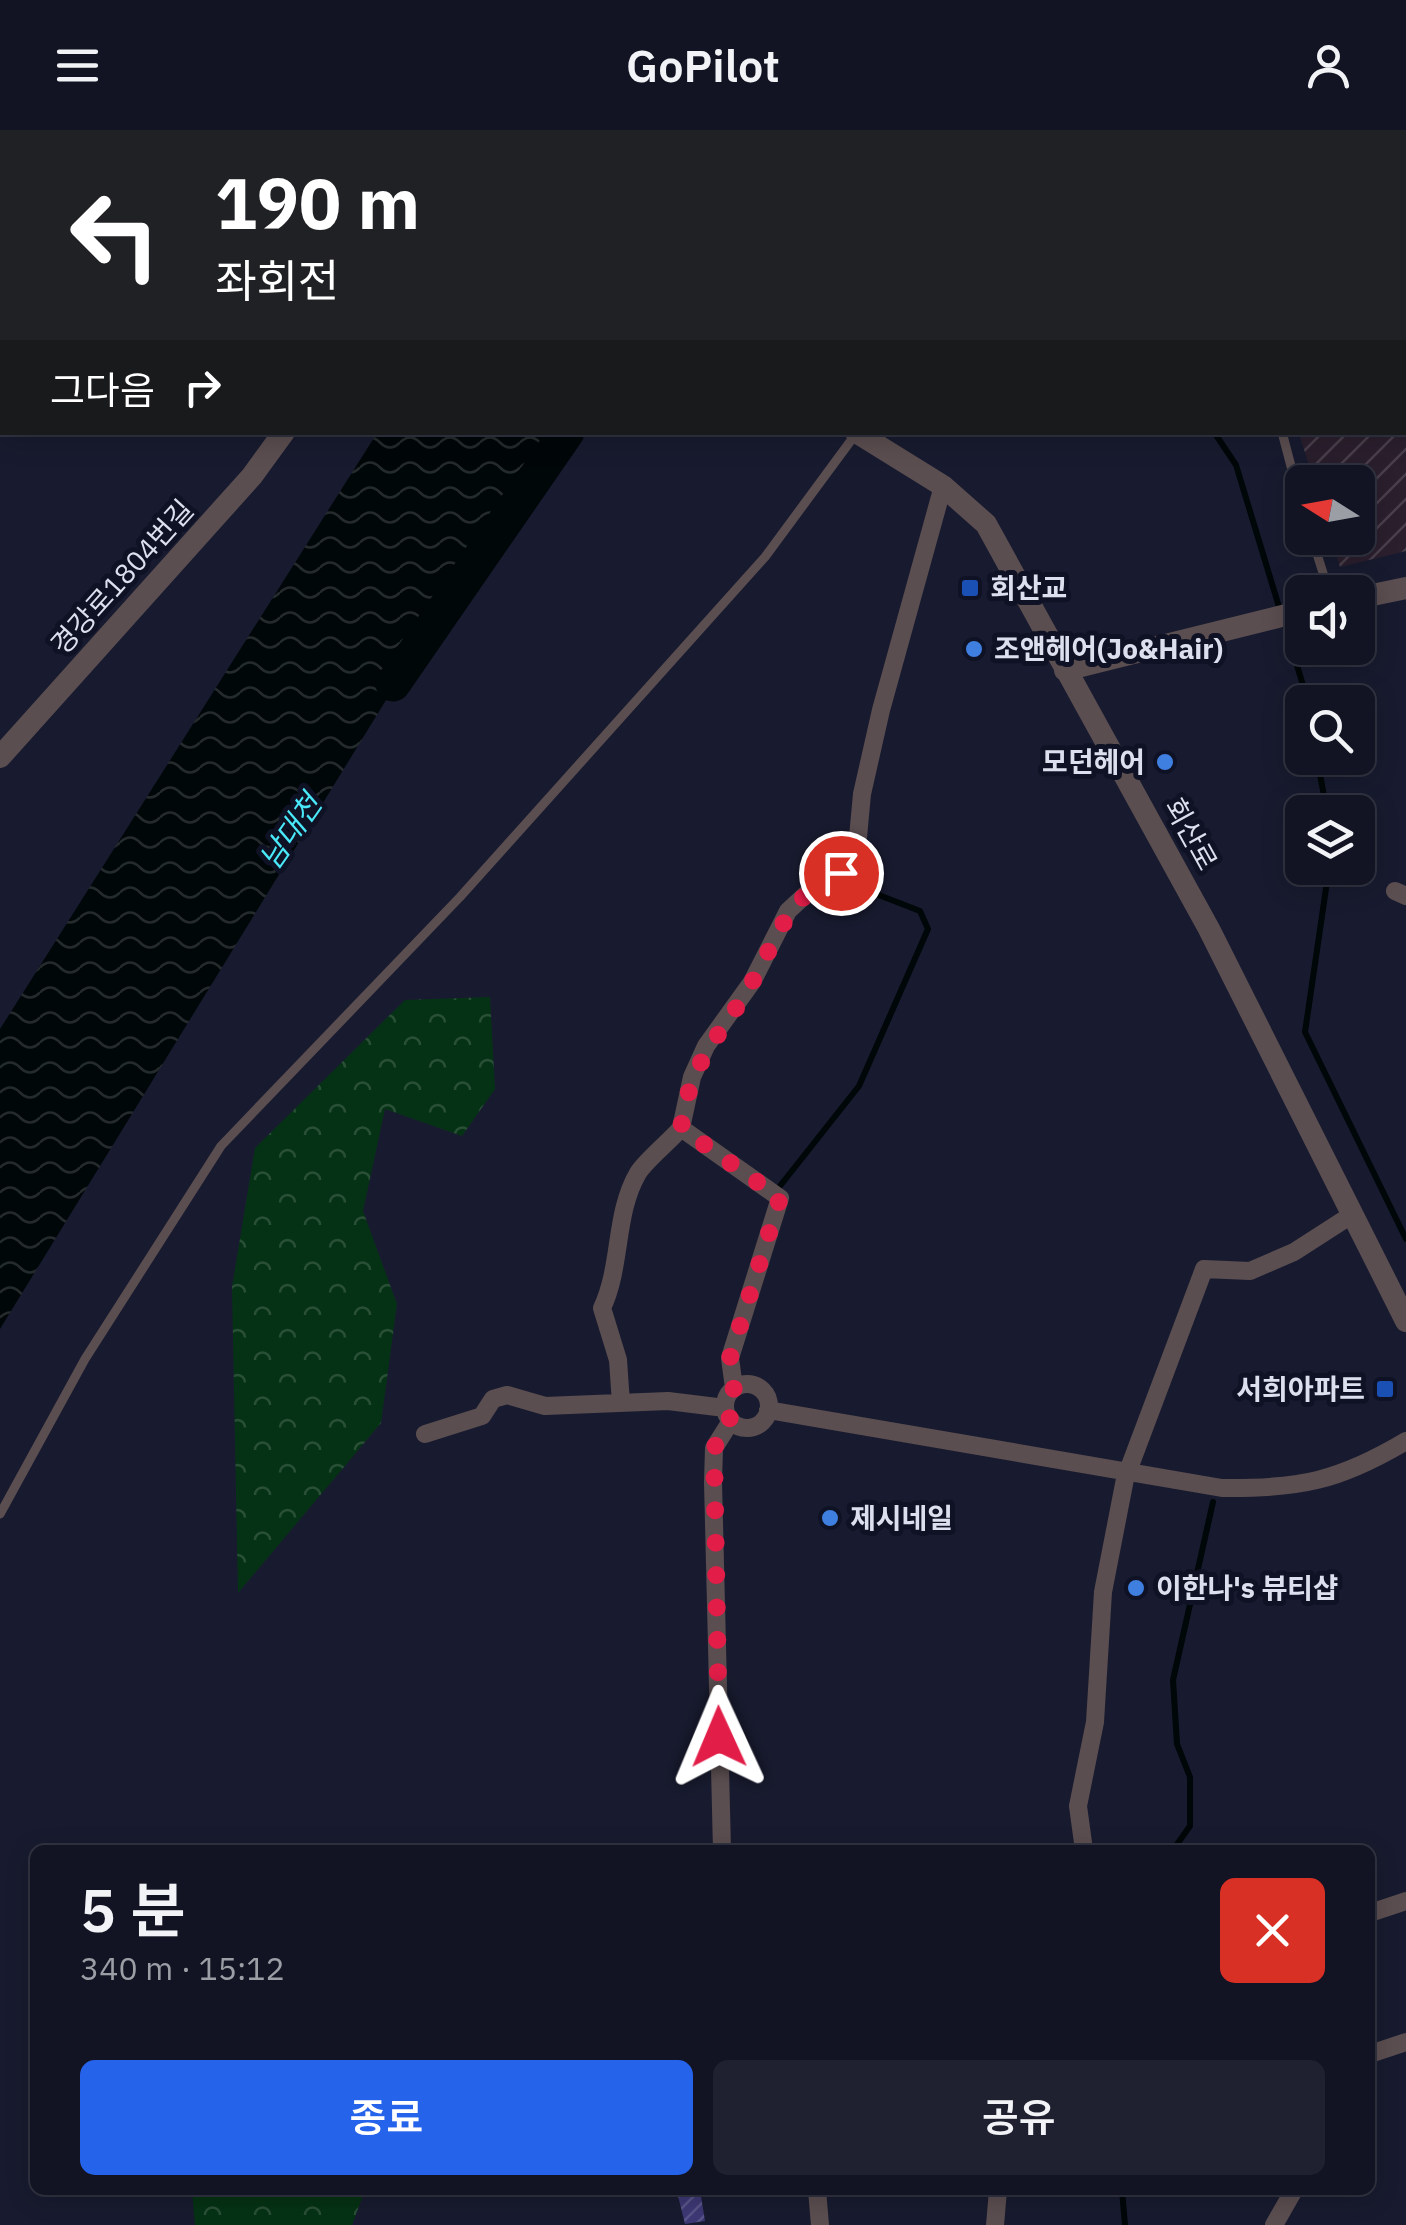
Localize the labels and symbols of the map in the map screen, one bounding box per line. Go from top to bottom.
north arrow [1285,465,1375,555]
street label: 경강로1804번길 [42,491,201,662]
place label: 회산교 [990,569,1067,606]
marker: 회산교 [959,577,981,599]
place label: 조앤헤어(Jo&Hair) [994,630,1223,667]
marker: 조앤헤어(Jo&Hair) [963,638,985,660]
place label: 모던헤어 [1042,743,1145,780]
marker: 모던헤어 [1154,751,1176,773]
water label: 남대천 [250,783,331,876]
street label: 회산로 [1157,791,1226,877]
pin [799,831,884,916]
place label: 서희아파트 [1236,1370,1365,1407]
marker: 서희아파트 [1374,1378,1396,1400]
place label: 제시네일 [850,1499,953,1536]
marker: 제시네일 [819,1507,841,1529]
place label: 이한나's 뷰티샵 [1156,1569,1339,1606]
marker: 이한나's 뷰티샵 [1125,1577,1147,1599]
position arrow [667,1685,771,1789]

